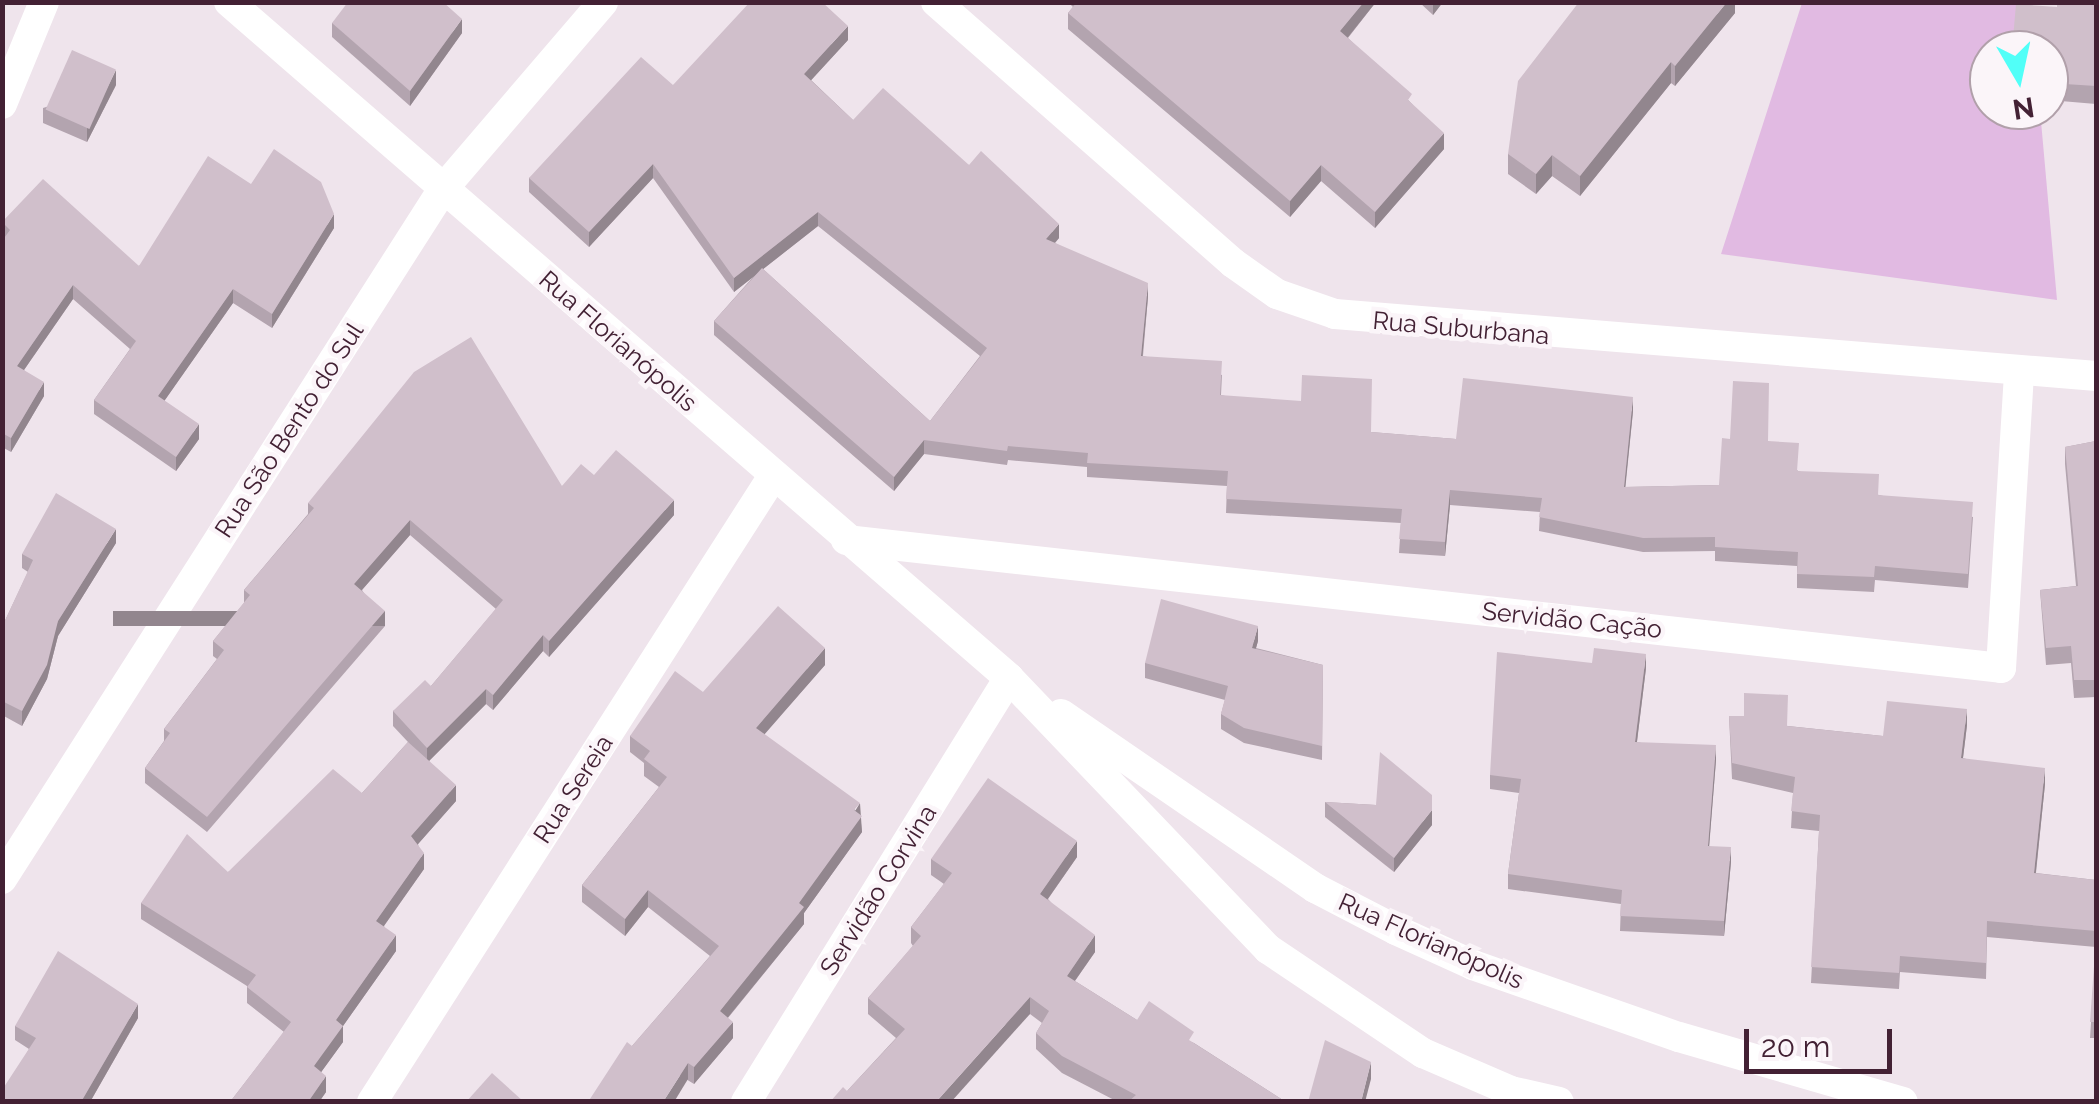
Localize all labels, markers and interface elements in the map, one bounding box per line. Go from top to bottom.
north arrow [1969,30,2069,130]
text: N [2010,90,2037,126]
street label: Rua Florianópolis [533,264,703,418]
street label: Rua Suburbana [1371,305,1551,351]
street label: Rua São Bento do Sul [208,317,370,543]
street label: Servidão Cação [1481,596,1663,644]
street label: Rua Sereia [527,729,619,849]
street label: Servidão Corvina [813,799,943,981]
street label: Rua Florianópolis [1334,887,1528,995]
scale bar [1749,1009,1896,1071]
text: 20 m [1761,1029,1830,1064]

